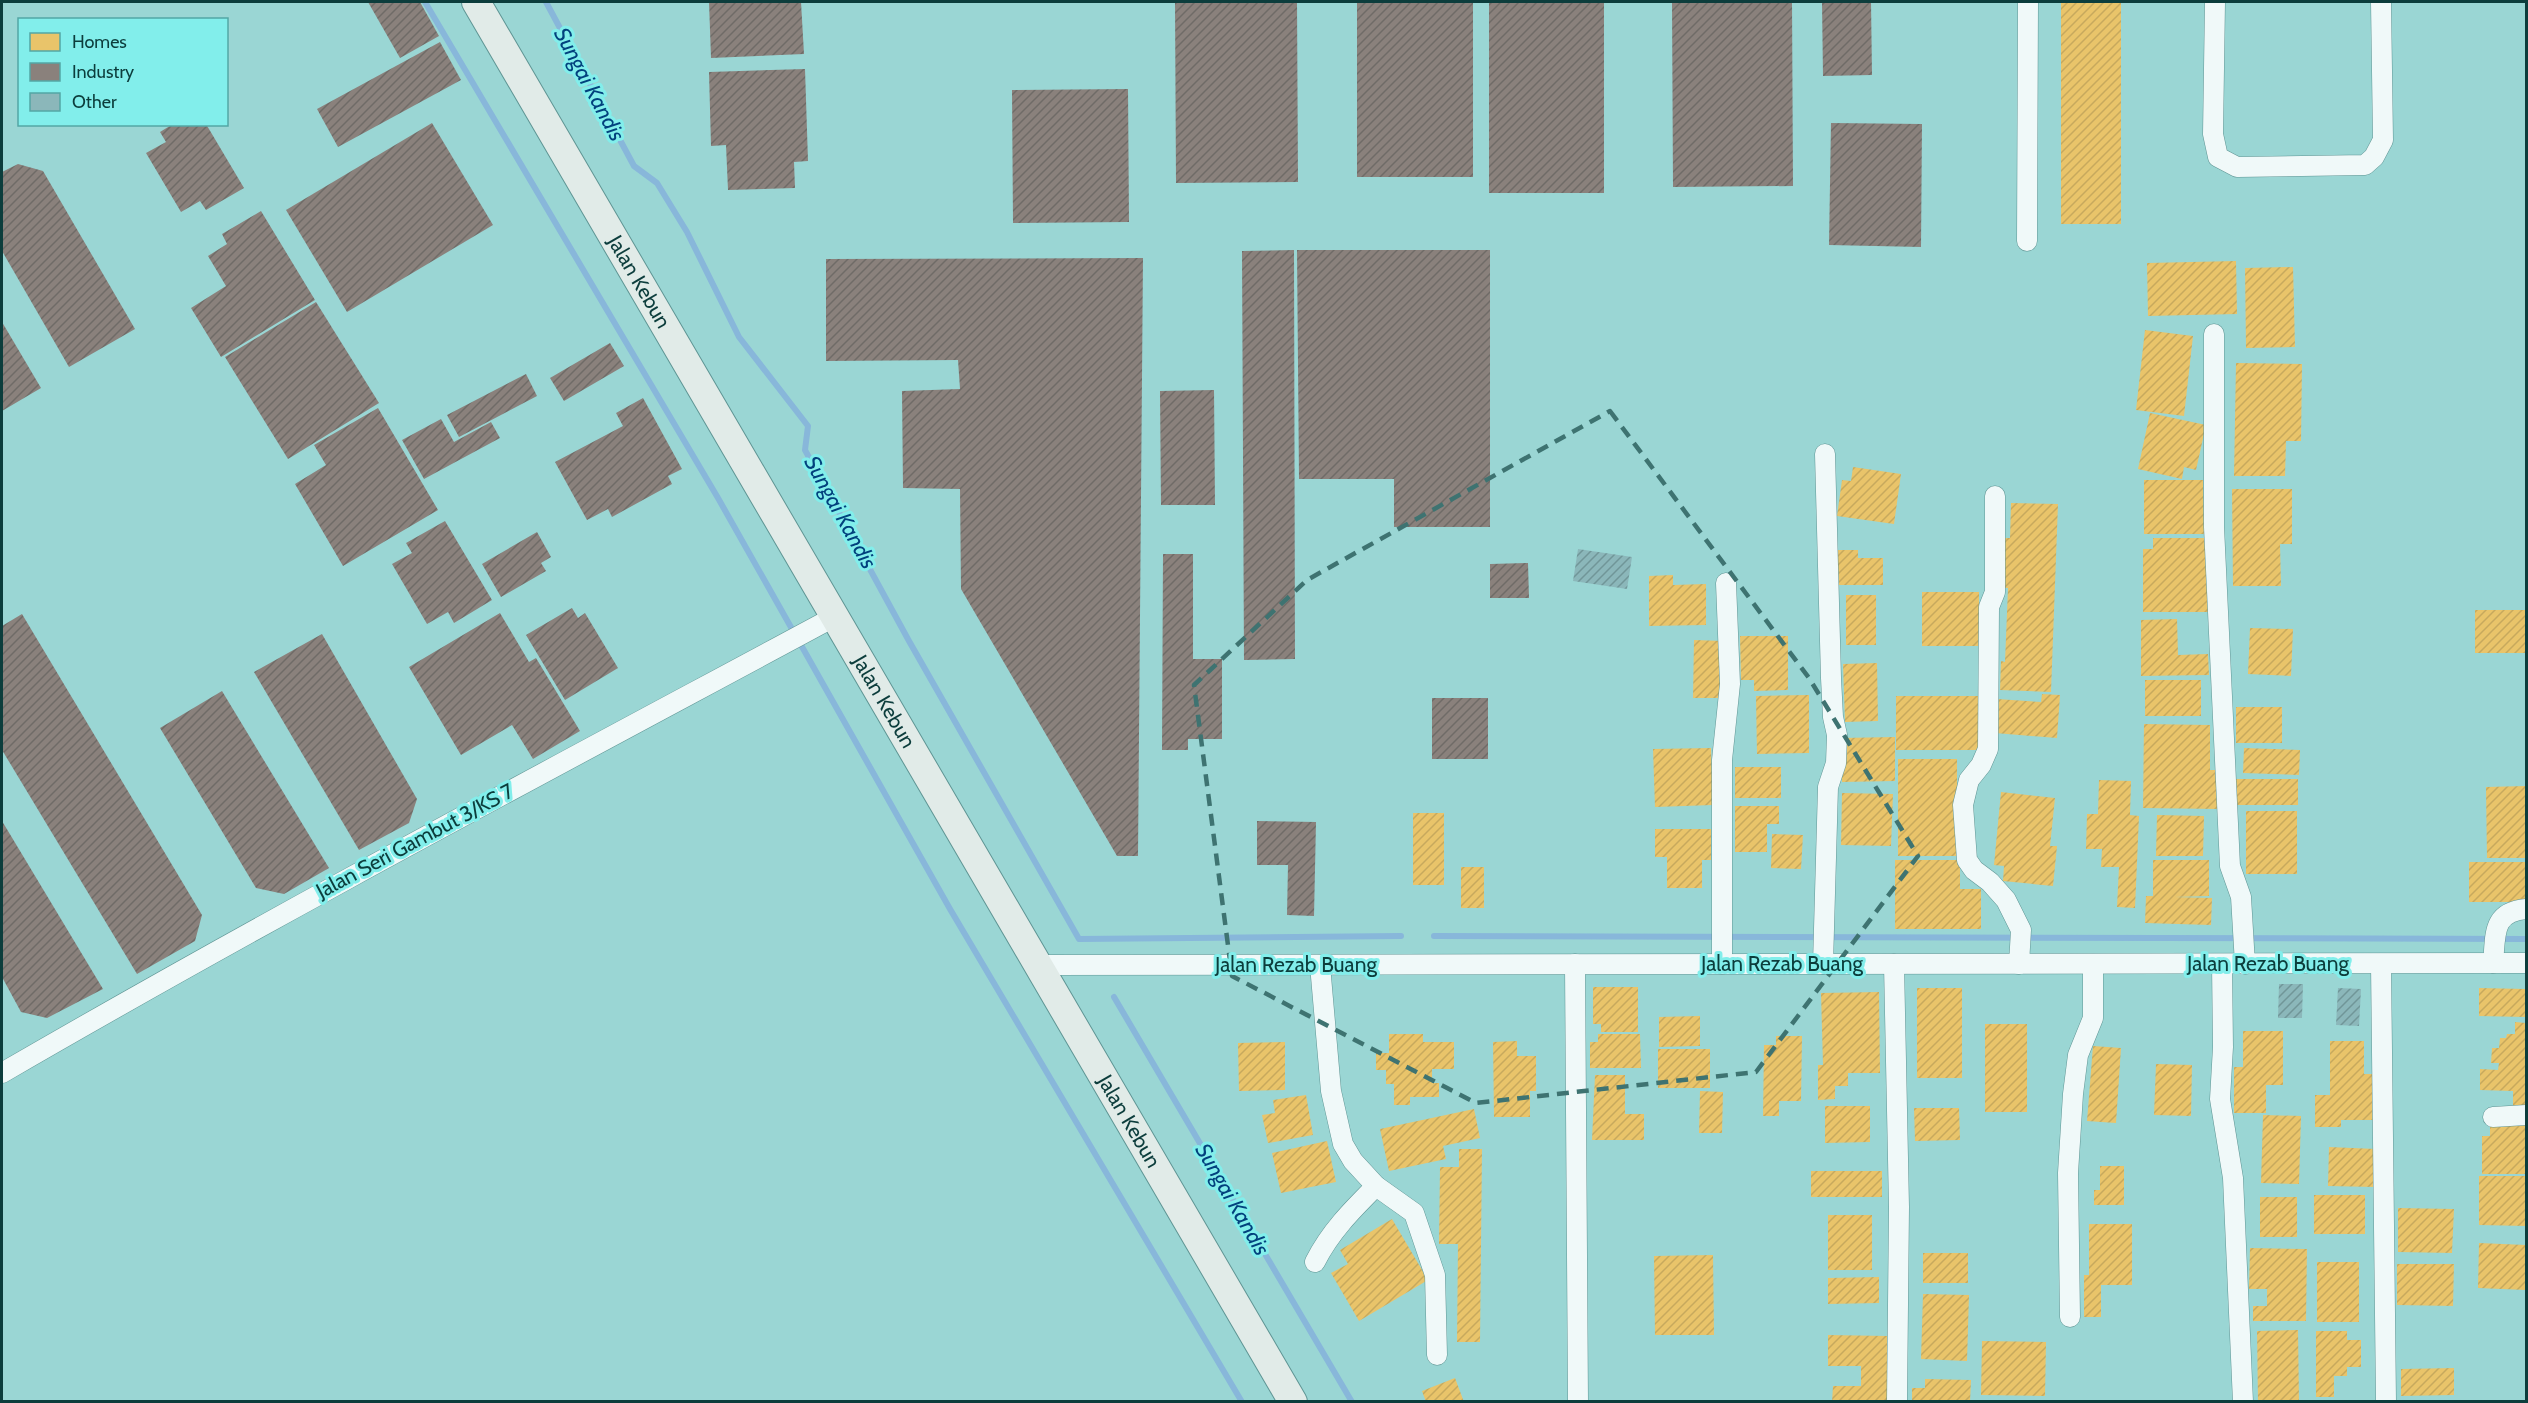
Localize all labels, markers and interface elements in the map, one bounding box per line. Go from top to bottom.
legend [18,18,228,126]
water label: Sungai Kandis [548,23,631,146]
text: Homes [72,31,127,53]
text: Industry [72,61,134,83]
text: Other [72,91,117,113]
street label: Jalan Kebun [602,230,677,332]
water label: Sungai Kandis [798,451,883,574]
street label: Jalan Kebun [847,650,921,752]
street label: Jalan Seri Gambut 3/KS 7 [311,778,518,904]
street label: Jalan Rezab Buang [1700,951,1863,976]
street label: Jalan Rezab Buang [2186,951,2349,976]
street label: Jalan Rezab Buang [1214,952,1377,977]
street label: Jalan Kebun [1092,1069,1166,1172]
water label: Sungai Kandis [1190,1138,1276,1260]

